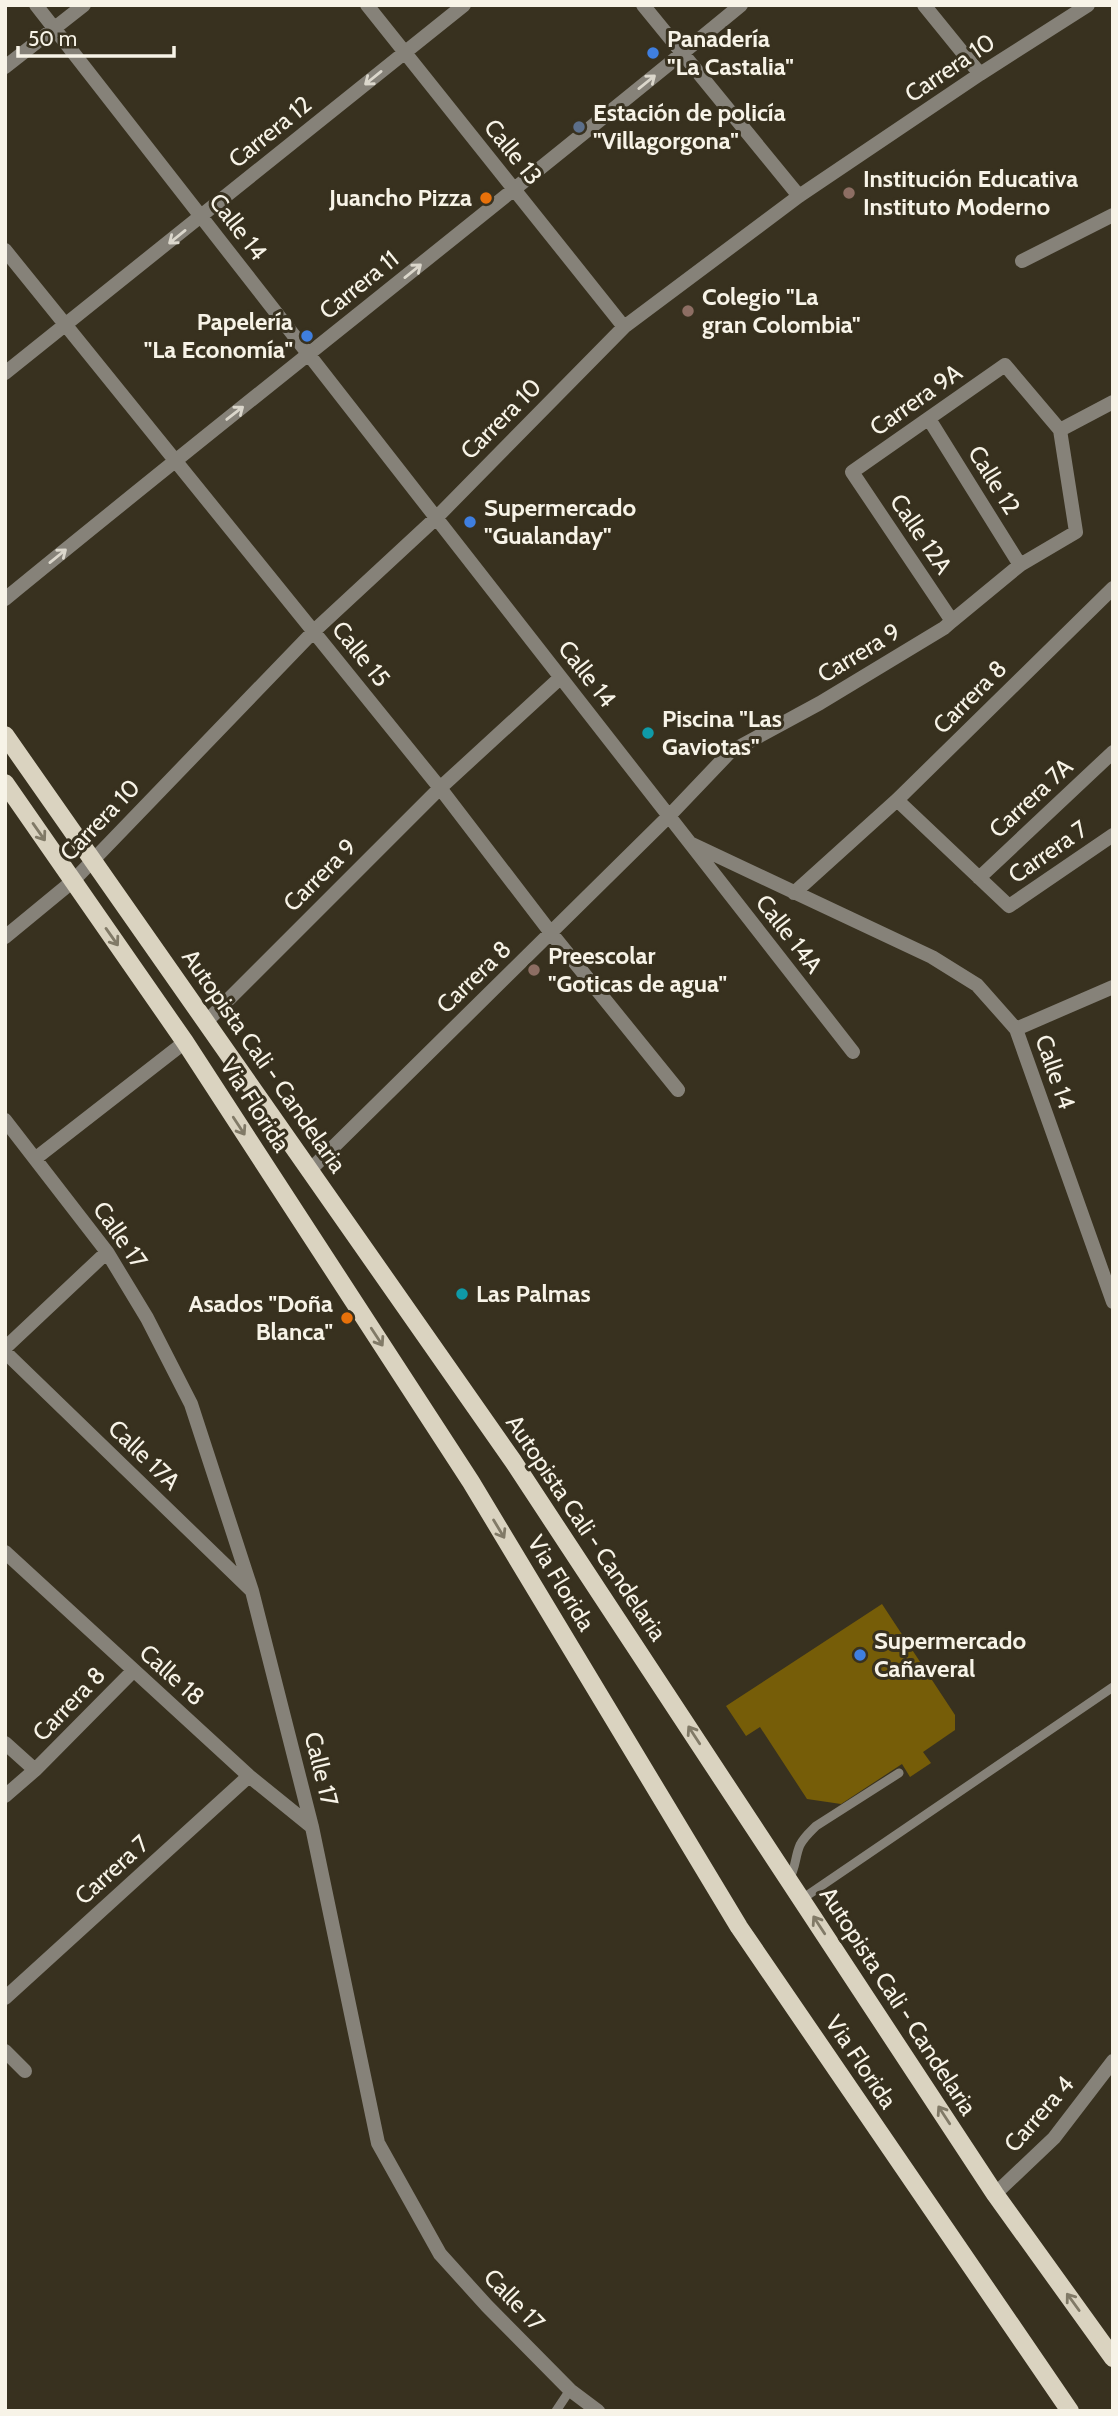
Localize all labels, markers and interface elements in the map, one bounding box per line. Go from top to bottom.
scale bar [18,14,173,58]
place label: Panadería "La Castalia" [667,24,794,81]
text: 50 m [28,26,77,51]
street label: Carrera 10 [899,27,1000,108]
marker: Panadería "La Castalia" [645,45,661,61]
one-way arrow [364,71,382,86]
one-way arrow [637,74,655,90]
street label: Carrera 12 [222,89,317,174]
place label: Estación de policía "Villagorgona" [593,98,786,155]
street label: Calle 13 [478,113,549,190]
marker: Estación de policía "Villagorgona" [571,119,587,135]
place label: Institución Educativa Instituto Moderno [863,164,1078,221]
place label: Juancho Pizza [328,183,472,212]
marker: Institución Educativa Instituto Moderno [841,185,857,201]
street label: Calle 14 [203,187,274,266]
marker: Juancho Pizza [478,190,494,206]
one-way arrow [168,229,186,244]
street label: Carrera 11 [313,244,404,325]
one-way arrow [403,263,421,279]
place label: Colegio "La gran Colombia" [702,282,861,339]
marker: Colegio "La gran Colombia" [680,303,696,319]
place label: Papelería "La Economía" [144,307,293,364]
marker: Papelería "La Economía" [299,328,315,344]
street label: Carrera 9A [864,357,967,442]
street label: Carrera 10 [454,372,547,465]
one-way arrow [225,405,243,420]
street label: Calle 12 [962,440,1027,519]
street label: Calle 12A [884,488,959,579]
place label: Supermercado "Gualanday" [484,493,637,550]
marker: Supermercado "Gualanday" [462,514,478,530]
one-way arrow [48,548,66,564]
street label: Calle 15 [326,615,397,692]
street label: Carrera 9 [812,617,905,689]
street label: Calle 14 [552,634,623,713]
street label: Carrera 8 [927,654,1013,740]
place label: Piscina "Las Gaviotas" [662,704,782,761]
marker: Piscina "Las Gaviotas" [640,725,656,741]
street label: Carrera 7A [983,752,1079,844]
street label: Carrera 10 [54,773,146,867]
street label: Carrera 7 [1003,814,1093,889]
one-way arrow [32,822,46,841]
street label: Carrera 9 [277,832,362,917]
street label: Calle 14A [750,889,829,979]
one-way arrow [105,927,119,946]
street label: Carrera 8 [430,934,517,1019]
place label: Preescolar "Goticas de agua" [548,941,727,998]
street label: Autopista Cali - Candelaria [176,943,353,1179]
marker: Preescolar "Goticas de agua" [526,962,542,978]
street label: Calle 14 [1029,1031,1082,1113]
street label: Via Florida [214,1052,297,1158]
one-way arrow [232,1116,247,1135]
street label: Calle 17 [87,1196,154,1274]
place label: Las Palmas [476,1279,591,1308]
marker: Las Palmas [454,1286,470,1302]
place label: Asados "Doña Blanca" [188,1289,333,1346]
marker: Asados "Doña Blanca" [339,1310,355,1326]
one-way arrow [369,1327,384,1346]
street label: Autopista Cali - Candelaria [500,1409,673,1647]
street label: Calle 17A [102,1413,187,1496]
one-way arrow [493,1518,507,1538]
street label: Via Florida [522,1530,602,1636]
place label: Supermercado Cañaveral [874,1626,1027,1683]
street label: Calle 18 [134,1638,211,1711]
marker: Supermercado Cañaveral [852,1647,868,1663]
street label: Carrera 8 [26,1660,111,1747]
one-way arrow [687,1725,701,1745]
street label: Calle 17 [298,1729,345,1809]
street label: Carrera 7 [69,1829,155,1910]
street label: Autopista Cali - Candelaria [814,1881,983,2121]
one-way arrow [811,1916,826,1935]
street label: Via Florida [820,2009,903,2114]
street label: Carrera 4 [998,2069,1080,2158]
one-way arrow [936,2106,951,2125]
street label: Calle 17 [478,2263,551,2337]
one-way arrow [1066,2293,1080,2312]

